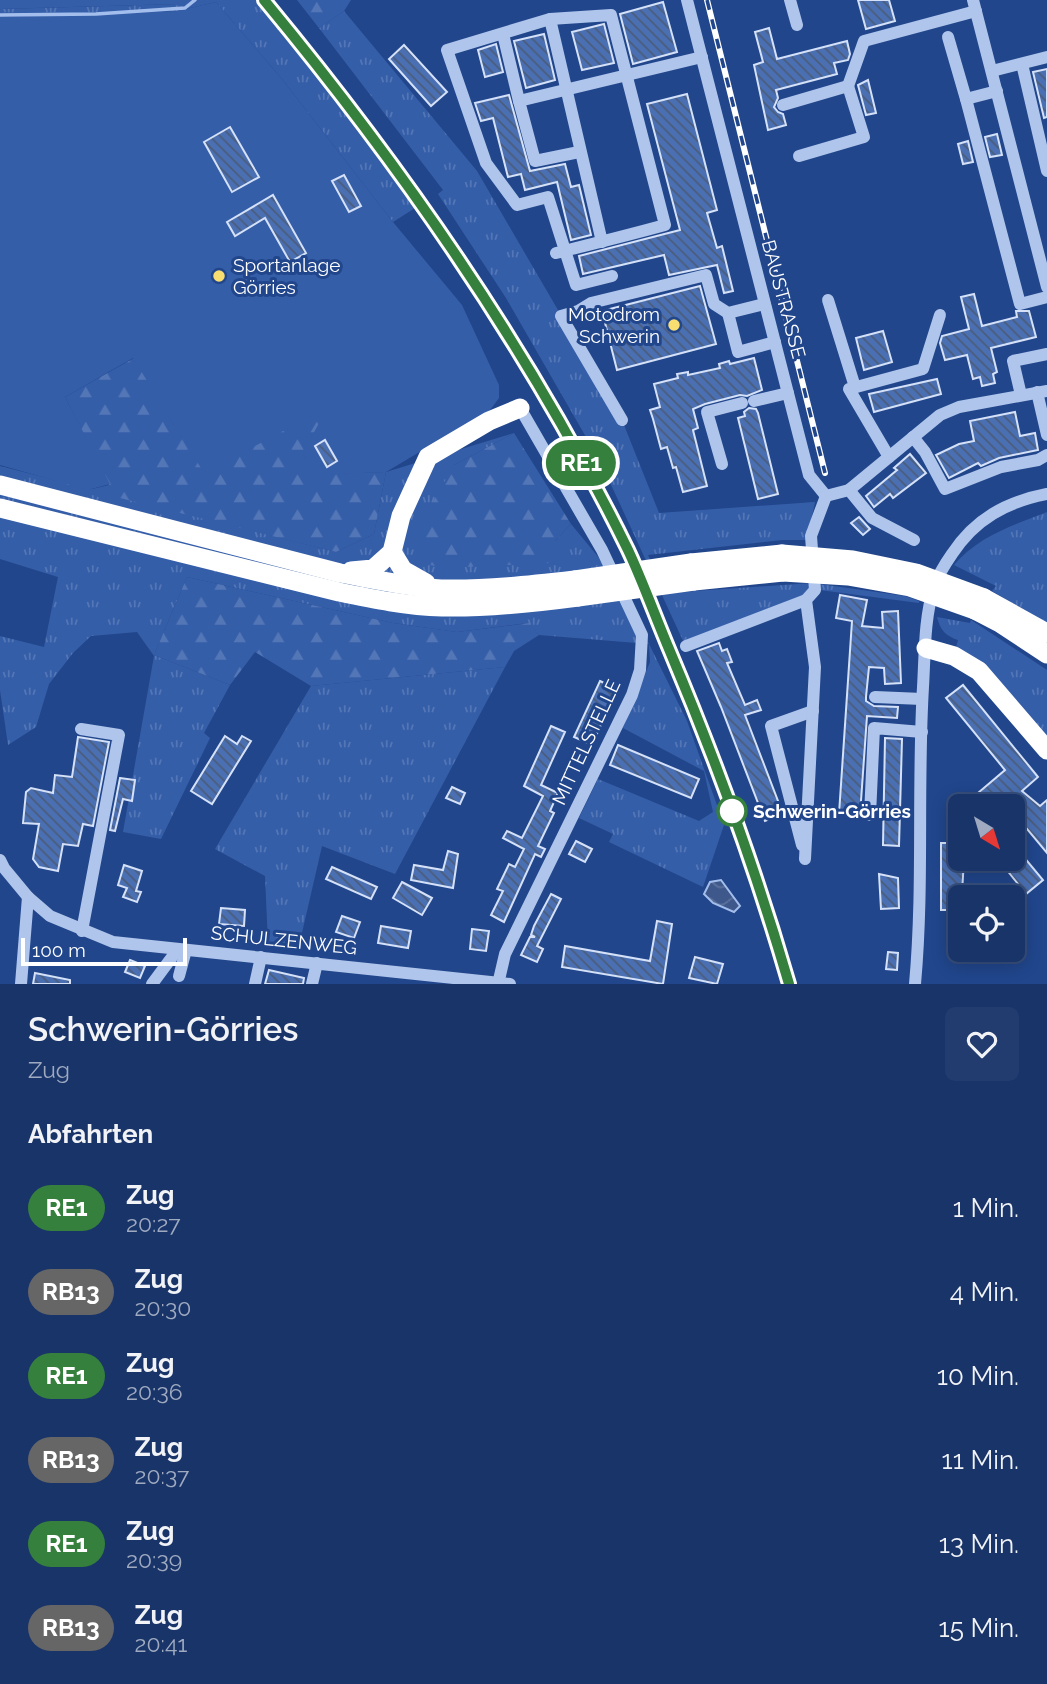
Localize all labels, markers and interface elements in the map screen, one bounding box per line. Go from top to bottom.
street label: BAUSTRASSE [758,237,810,361]
place label: Sportanlage Görries [233,254,340,298]
marker: Sportanlage Görries [211,268,227,284]
place label: Motodrom Schwerin [568,303,660,347]
marker: Motodrom Schwerin [666,317,682,333]
line badge: RE1 [541,440,621,486]
text: RE1 [560,448,602,477]
street label: MITTELSTELLE [547,676,625,808]
north arrow [948,794,1026,872]
map controls [948,794,1025,962]
marker: Schwerin-Görries [717,796,747,826]
place label: Schwerin-Görries [753,800,911,822]
button: locate [948,885,1025,962]
street label: SCHULZENWEG [210,921,358,959]
scale bar [21,935,187,967]
text: 100 m [32,939,86,961]
button: heart [945,1007,1019,1081]
text: Schwerin-Görries [28,1010,298,1049]
text: Zug [28,1056,70,1083]
text: Abfahrten [28,1119,153,1149]
text: Zug [126,1180,175,1210]
text: RE1 [45,1193,88,1222]
text: 1 Min. [953,1193,1019,1223]
text: 20:27 [126,1210,181,1237]
text: Zug [135,1264,183,1294]
text: RB13 [42,1277,100,1306]
text: 4 Min. [950,1277,1019,1307]
text: 20:30 [135,1294,191,1321]
text: Zug [126,1348,175,1378]
text: RE1 [45,1361,88,1390]
text: 10 Min. [937,1361,1019,1391]
text: 20:36 [126,1378,183,1405]
text: Zug [135,1432,183,1462]
text: RB13 [42,1445,100,1474]
text: 11 Min. [942,1445,1019,1475]
text: 20:37 [135,1462,189,1489]
text: Zug [126,1516,175,1546]
text: RE1 [45,1529,88,1558]
text: 13 Min. [939,1529,1019,1559]
text: 20:39 [126,1546,182,1573]
text: Zug [135,1600,183,1630]
text: RB13 [42,1613,100,1642]
text: 15 Min. [939,1613,1019,1643]
text: 20:41 [135,1630,187,1657]

